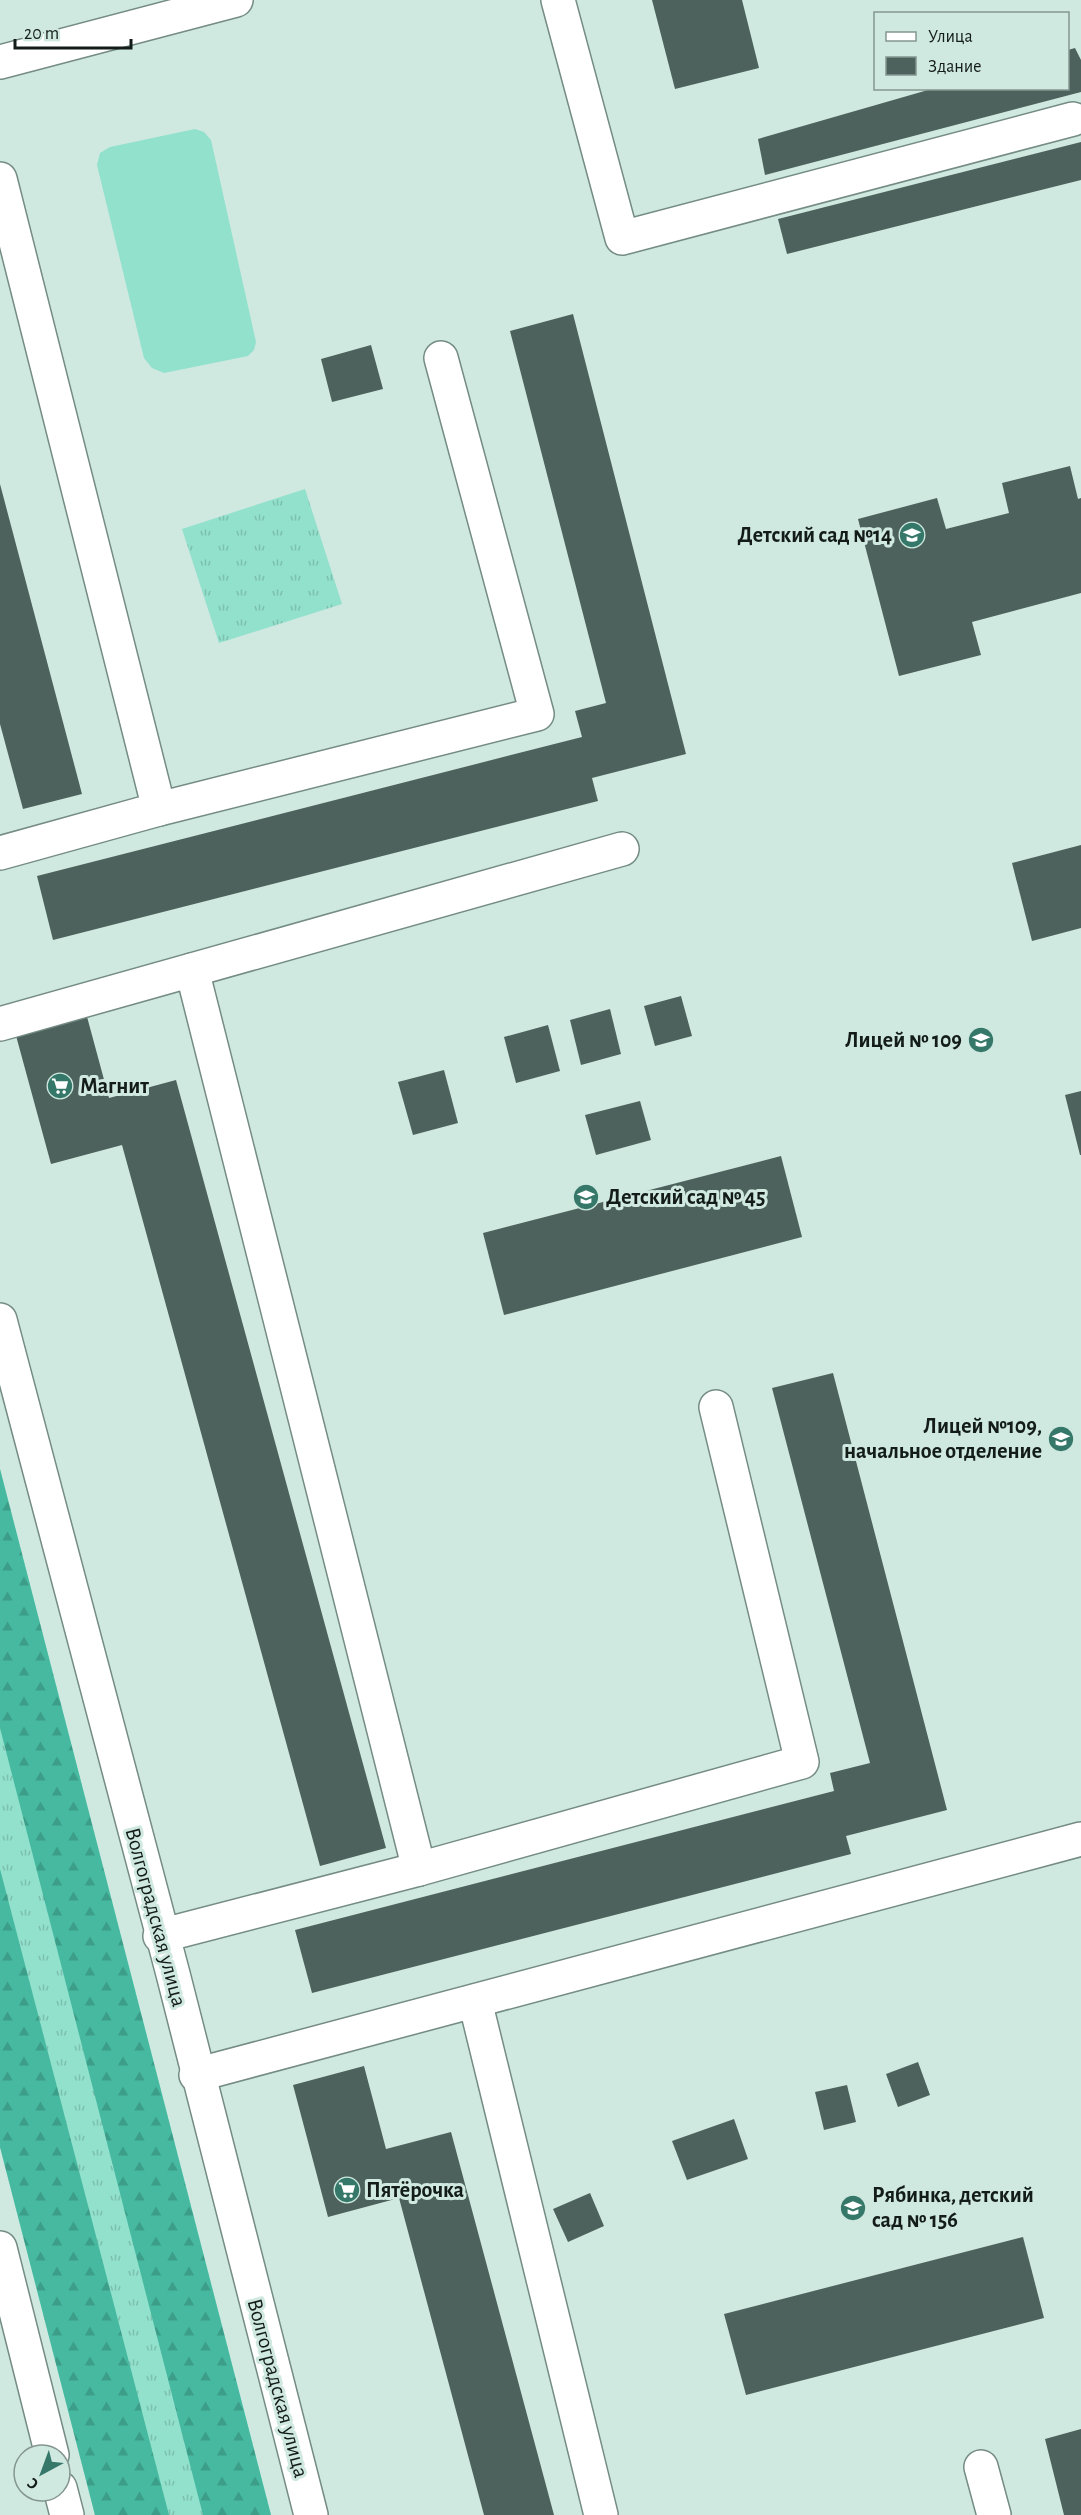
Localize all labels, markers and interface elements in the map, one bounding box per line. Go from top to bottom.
scale bar [15,12,130,50]
legend [874,12,1069,90]
text: 20 m [24,25,59,43]
text: Улица [928,28,973,46]
text: Здание [928,58,982,76]
school or university icon: Детский сад №14 [897,520,927,550]
place label: Детский сад №14 [738,524,892,546]
school or university icon: Лицей № 109 [966,1025,996,1055]
place label: Лицей № 109 [845,1029,962,1051]
supermarket icon: Магнит [45,1071,75,1101]
place label: Магнит [80,1075,149,1097]
school or university icon: Детский сад № 45 [571,1182,601,1212]
place label: Детский сад № 45 [606,1186,765,1208]
place label: Лицей №109, начальное отделение [844,1415,1042,1462]
school or university icon: Лицей №109, начальное отделение [1046,1424,1076,1454]
street label: Волгоградская улица [121,1825,191,2009]
supermarket icon: Пятёрочка [332,2175,362,2205]
place label: Пятёрочка [366,2179,464,2201]
place label: Рябинка, детский сад № 156 [872,2184,1034,2231]
school or university icon: Рябинка, детский сад № 156 [838,2193,868,2223]
street label: Волгоградская улица [243,2296,313,2480]
north arrow [12,2443,72,2503]
text: С [24,2475,41,2493]

